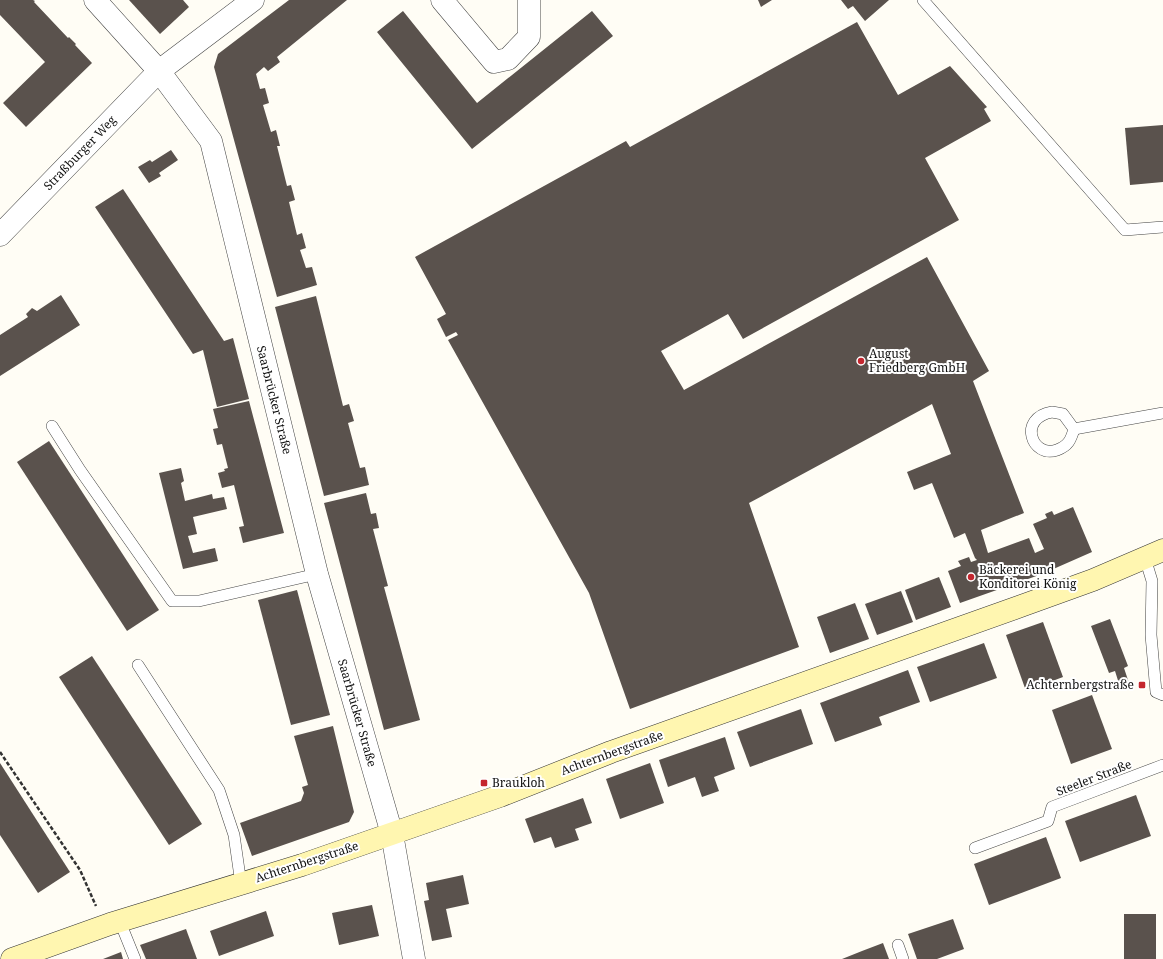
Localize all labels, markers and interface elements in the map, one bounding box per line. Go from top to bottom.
street label: Straßburger Weg [40,111,120,194]
street label: Saarbrücker Straße [253,344,296,456]
place label: August Friedberg GmbH [869,345,966,376]
marker: August Friedberg GmbH [856,356,866,366]
place label: Bäckerei und Konditorei König [979,561,1077,592]
marker: Bäckerei und Konditorei König [966,572,976,582]
street label: Saarbrücker Straße [334,657,381,769]
place label: Achternbergstraße [1026,676,1134,693]
marker: Achternbergstraße [1137,680,1147,690]
street label: Achternbergstraße [558,726,665,779]
street label: Steeler Straße [1054,755,1134,800]
place label: Braukloh [492,774,545,791]
marker: Braukloh [479,778,489,788]
street label: Achternbergstraße [253,837,361,886]

